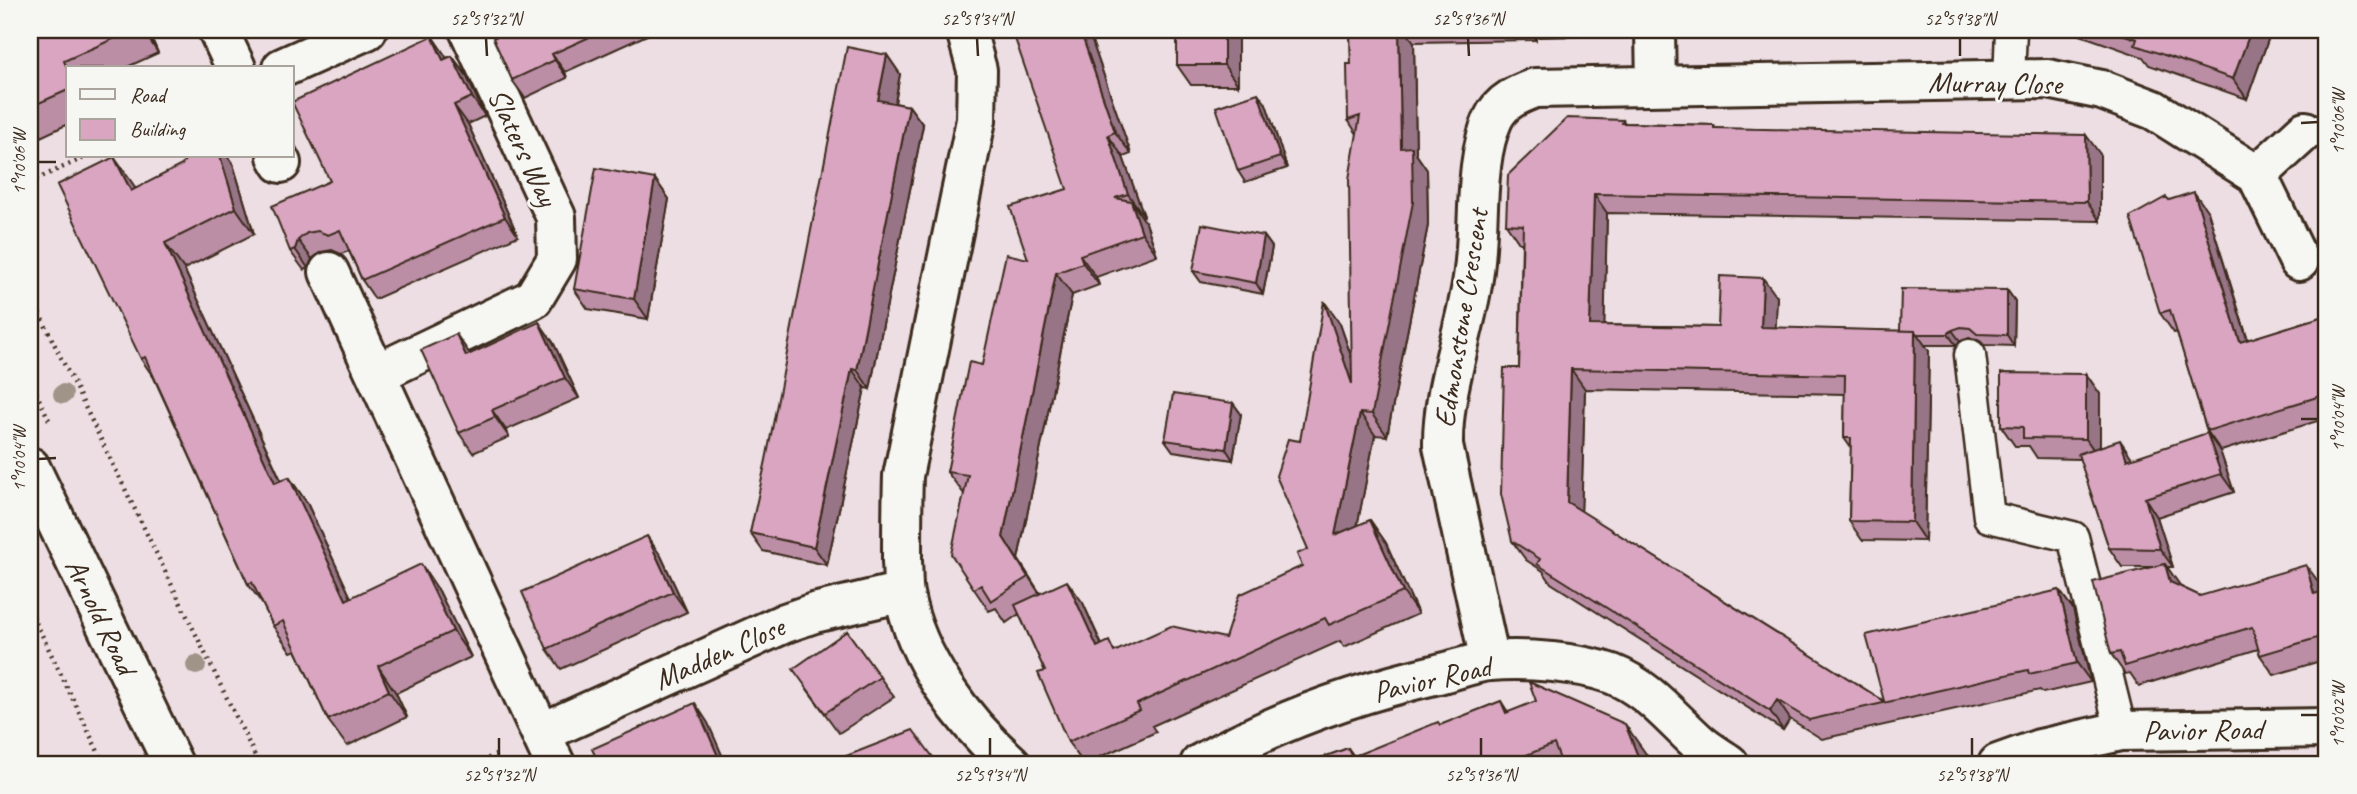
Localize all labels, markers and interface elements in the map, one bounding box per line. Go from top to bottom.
text: 52°59'32"N [451,8,525,30]
text: 52°59'34"N [942,8,1016,30]
text: 52°59'36"N [1433,8,1507,30]
text: 52°59'38"N [1925,8,1999,30]
street label: Murray Close [1928,63,2064,103]
legend [66,66,294,158]
text: Road [130,82,169,108]
street label: Slaters Way [479,82,567,213]
text: 1°10'06"W [2327,87,2349,154]
text: Building [130,116,187,142]
text: 1°10'06"W [8,127,30,194]
street label: Edmonstone Crescent [1425,203,1498,430]
text: 1°10'04"W [2327,384,2349,451]
text: 1°10'04"W [8,424,30,491]
street label: Arnold Road [57,552,147,684]
street label: Madden Close [648,607,792,699]
street label: Pavior Road [1369,646,1499,711]
text: 1°10'02"W [2327,680,2349,747]
street label: Pavior Road [2143,710,2267,750]
text: 52°59'32"N [464,764,538,786]
text: 52°59'34"N [955,764,1029,786]
text: 52°59'36"N [1446,764,1520,786]
text: 52°59'38"N [1937,764,2011,786]

